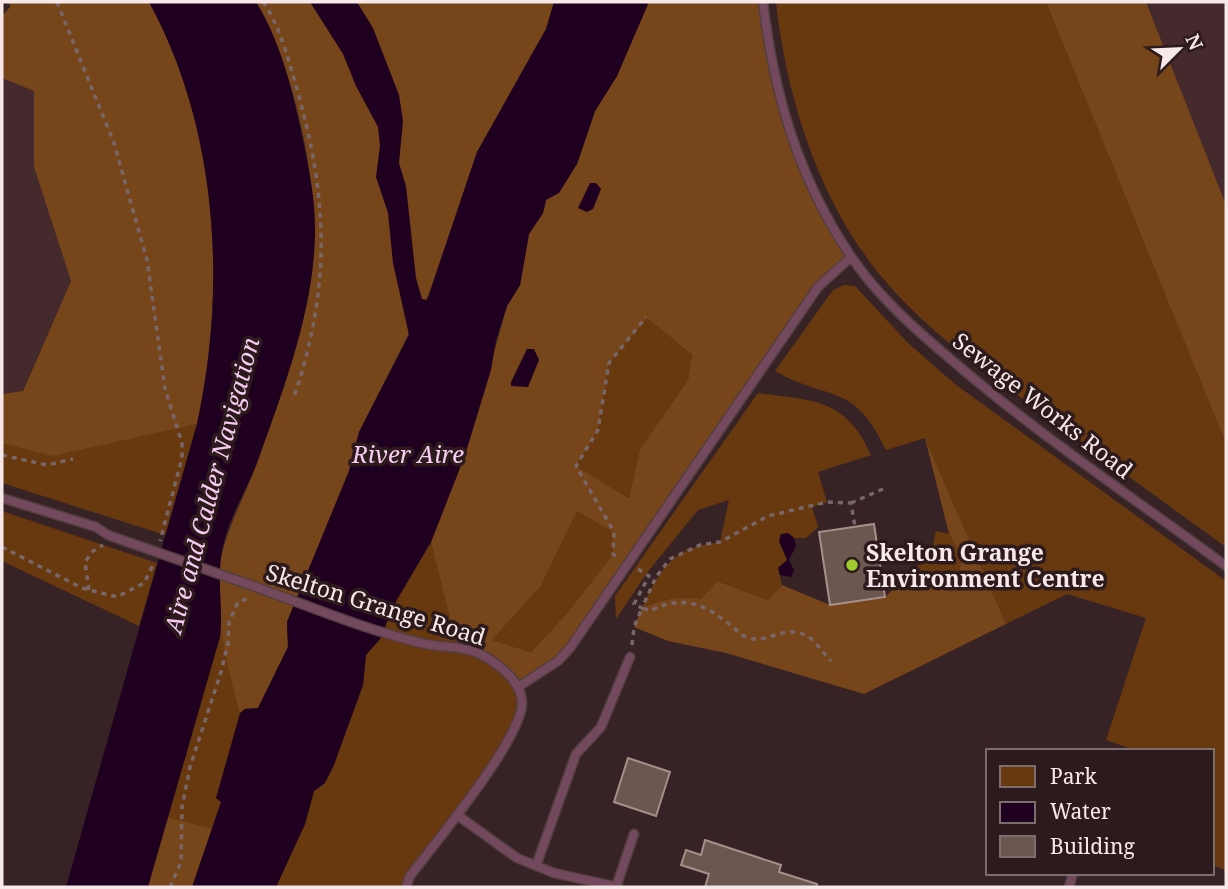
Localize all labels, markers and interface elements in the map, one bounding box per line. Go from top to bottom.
north arrow [1144,14,1214,84]
text: N [1180,30,1209,54]
street label: Sewage Works Road [946,325,1140,485]
water label: Aire and Calder Navigation [155,334,266,638]
water label: River Aire [351,437,464,470]
place label: Skelton Grange Environment Centre [866,536,1105,594]
street label: Skelton Grange Road [262,555,490,653]
marker: Skelton Grange Environment Centre [844,557,860,573]
legend [986,749,1214,875]
text: Park [1050,762,1097,790]
text: Water [1050,797,1111,825]
text: Building [1050,832,1135,860]

